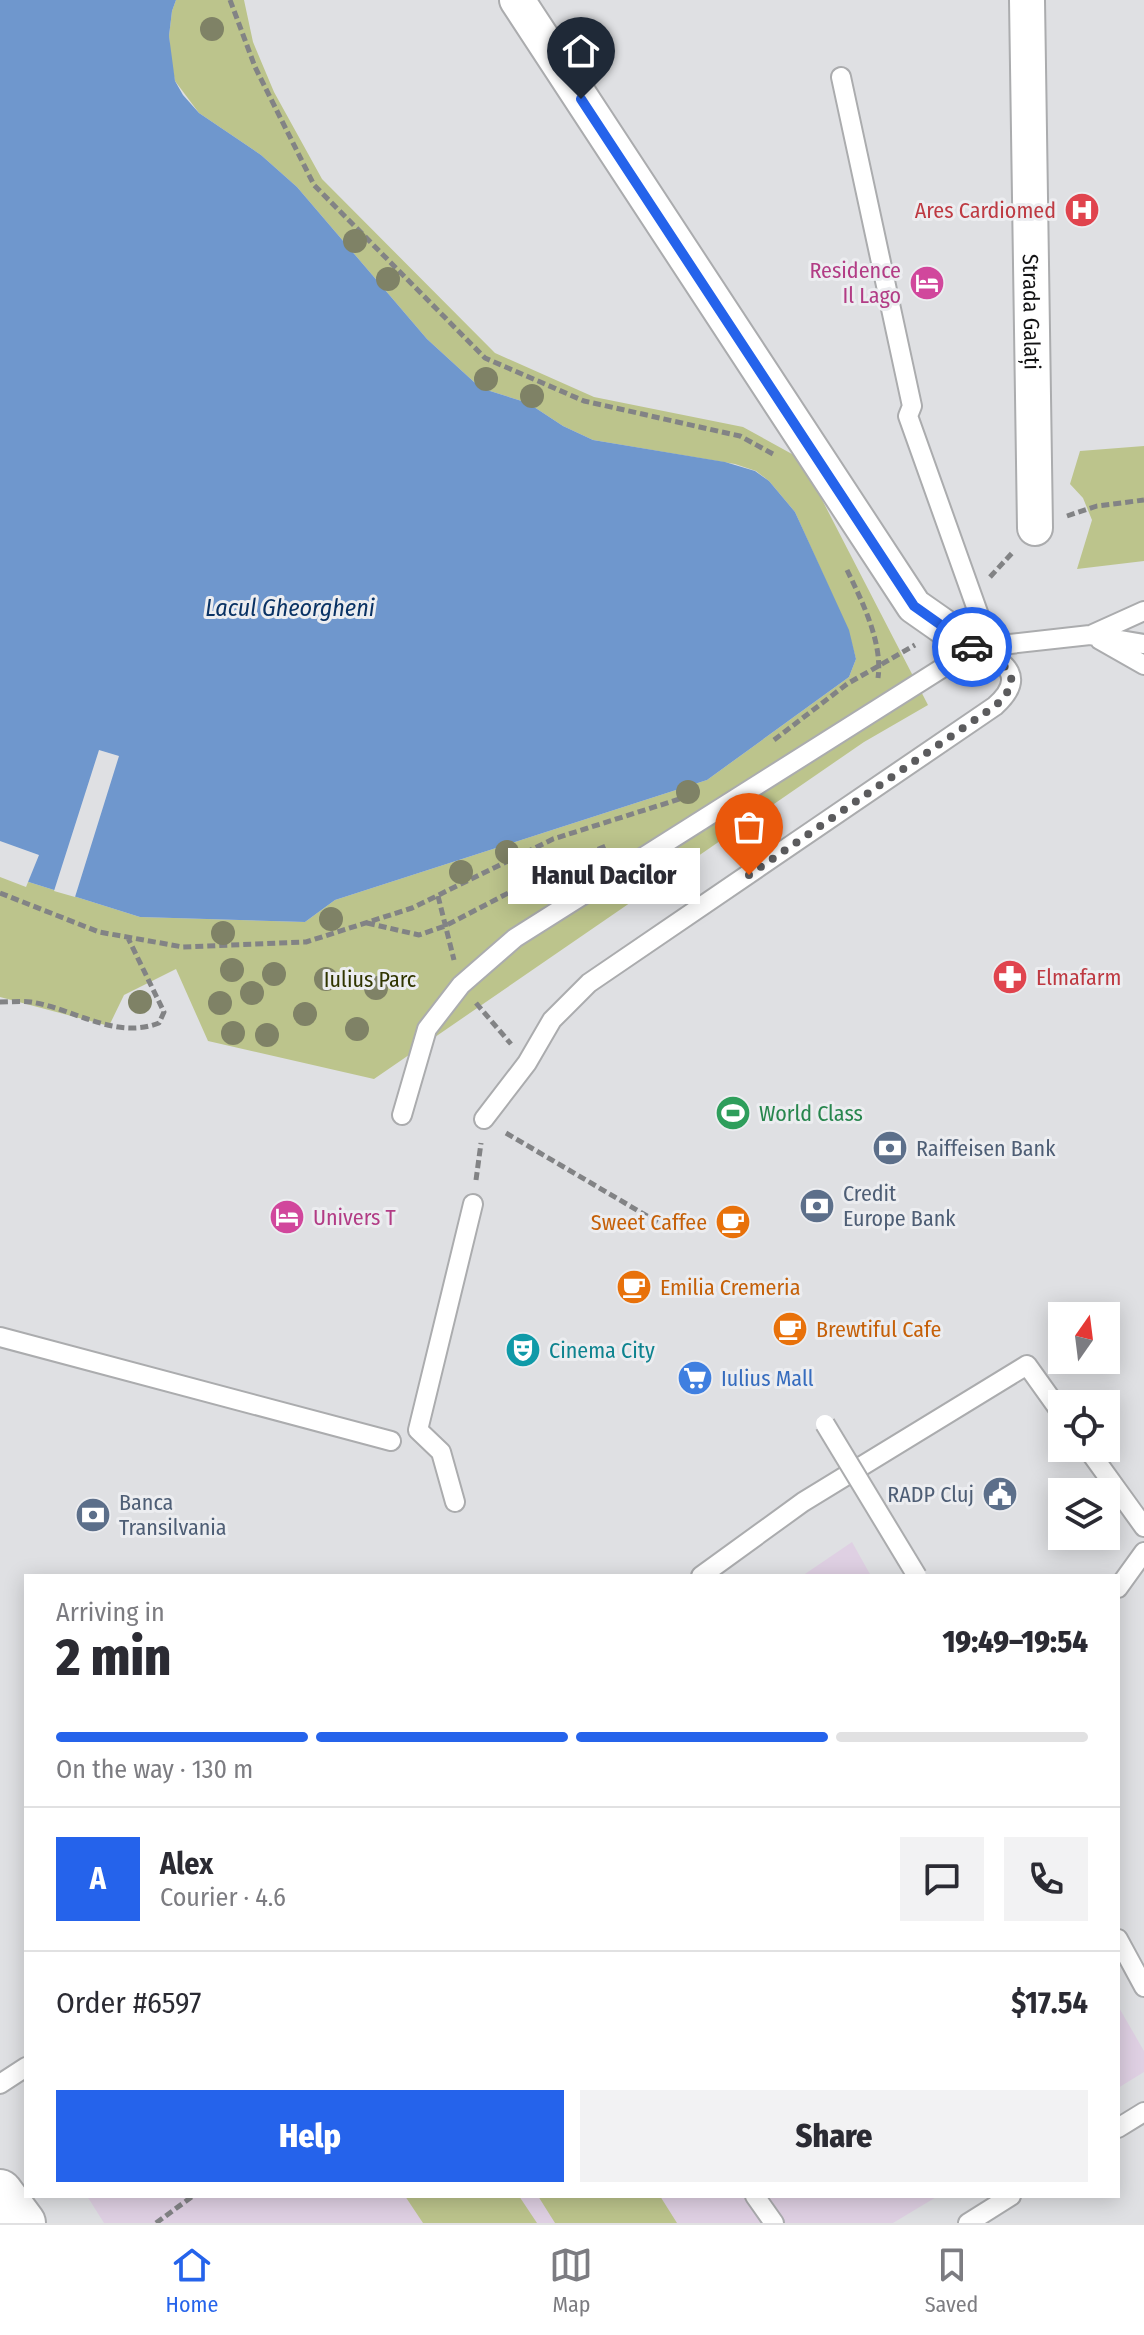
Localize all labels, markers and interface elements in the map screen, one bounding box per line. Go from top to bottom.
pin [547,17,615,99]
icon: home [559,29,603,73]
hospital icon: Ares Cardiomed [1063,191,1101,229]
place label: Ares Cardiomed [915,197,1056,224]
street label: Strada Galați [1017,254,1046,370]
place label: Residence Il Lago [809,257,901,309]
hotel icon: Residence Il Lago [908,264,946,302]
water label: Lacul Gheorgheni [205,594,375,622]
courier [932,607,1012,687]
icon: car [950,625,994,669]
pin [715,793,783,875]
icon: bag [727,805,771,849]
callout: Hanul Dacilor [509,847,701,903]
text: Hanul Dacilor [532,860,676,891]
pharmacy icon: Elmafarm [991,958,1029,996]
place label: Elmafarm [1036,964,1121,991]
park label: Iulius Parc [324,966,417,993]
sports icon: World Class [714,1094,752,1132]
place label: World Class [759,1100,863,1127]
bank icon: Raiffeisen Bank [871,1129,909,1167]
place label: Raiffeisen Bank [916,1135,1056,1162]
place label: Credit Europe Bank [843,1180,956,1232]
bank icon: Credit Europe Bank [798,1187,836,1225]
hotel icon: Univers T [268,1198,306,1236]
cafe icon: Sweet Caffee [714,1203,752,1241]
place label: Univers T [313,1204,397,1231]
place label: Sweet Caffee [591,1209,707,1236]
cafe icon: Emilia Cremeria [615,1268,653,1306]
place label: Emilia Cremeria [660,1274,800,1301]
north arrow [1048,1302,1120,1374]
map controls [1048,1302,1120,1550]
cafe icon: Brewtiful Cafe [771,1310,809,1348]
place label: Brewtiful Cafe [816,1316,941,1343]
theatre icon: Cinema City [504,1331,542,1369]
place label: Cinema City [549,1337,655,1364]
supermarket icon: Iulius Mall [676,1359,714,1397]
place label: Iulius Mall [721,1365,814,1392]
button: locate [1048,1390,1120,1462]
public building icon: RADP Cluj [981,1475,1019,1513]
button: layers [1048,1478,1120,1550]
place label: RADP Cluj [887,1481,974,1508]
place label: Banca Transilvania [119,1489,227,1541]
bank icon: Banca Transilvania [74,1496,112,1534]
text: Arriving in [56,1597,165,1628]
text: 19:49–19:54 [942,1624,1088,1660]
text: 2 min [56,1626,171,1689]
text: On the way · 130 m [56,1754,253,1785]
button: chat [900,1837,984,1921]
button: phone [1004,1837,1088,1921]
text: Alex [160,1846,213,1882]
text: A [90,1861,106,1897]
text: Courier · 4.6 [160,1882,286,1913]
text: Order #6597 [56,1985,201,2021]
text: $17.54 [1011,1985,1088,2021]
button: Help [56,2090,564,2182]
button: Share [580,2090,1088,2182]
tab: Home [166,2243,218,2318]
tab: Map [549,2243,593,2318]
tab: Saved [925,2243,978,2318]

